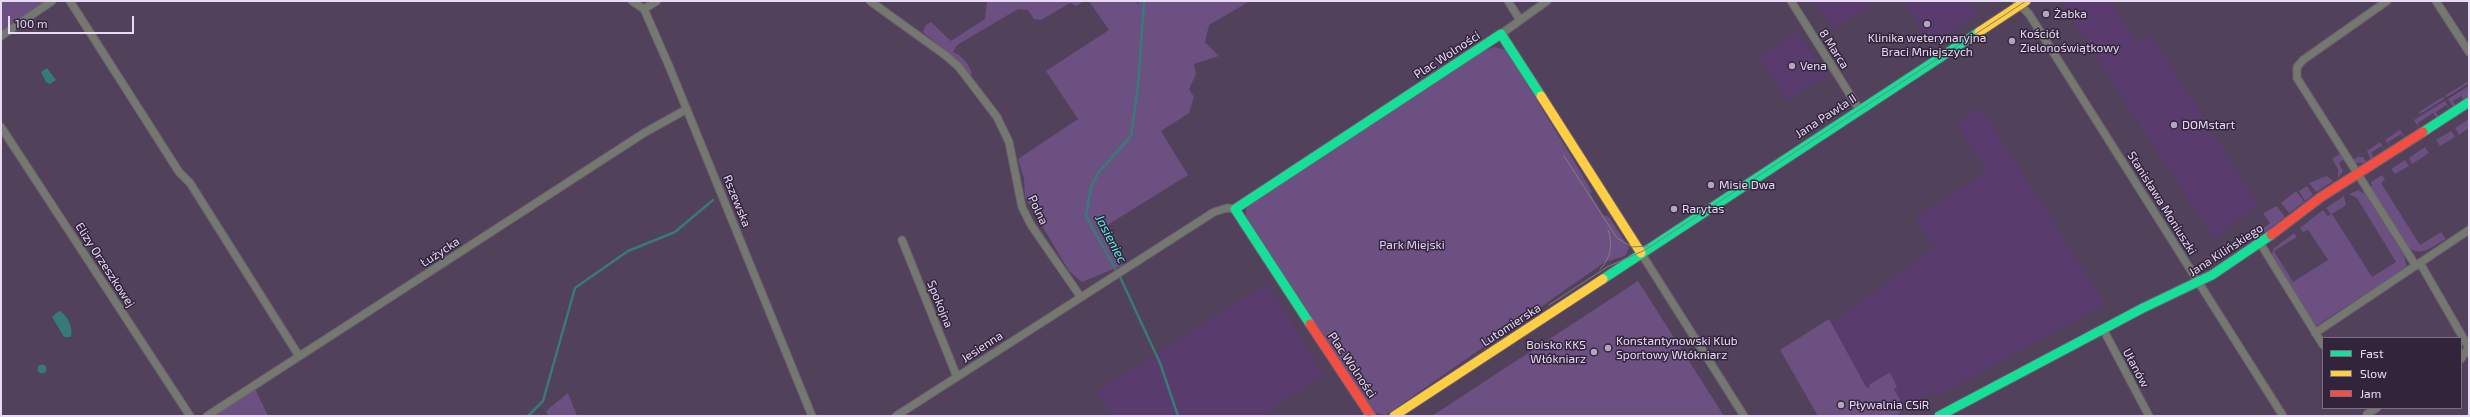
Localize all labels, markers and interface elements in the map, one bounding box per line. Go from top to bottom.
place label: Żabka [2054,7,2087,21]
scale bar [10,8,136,34]
marker: Żabka [2041,9,2051,19]
text: 100 m [15,16,47,30]
marker: Klinika weterynaryjna Braci Mniejszych [1922,19,1932,29]
street label: 8 Marca [1816,27,1852,71]
place label: Kościół Zielonoświątkowy [2020,27,2119,55]
street label: Plac Wolności [1411,28,1483,82]
place label: Klinika weterynaryjna Braci Mniejszych [1868,31,1986,59]
marker: Kościół Zielonoświątkowy [2007,36,2017,46]
place label: Vena [1800,59,1827,73]
marker: Vena [1787,61,1797,71]
street label: Jana Pawła II [1793,91,1859,141]
place label: DOMstart [2182,118,2235,132]
marker: DOMstart [2169,120,2179,130]
street label: Stanisława Moniuszki [2124,149,2200,257]
street label: Rszewska [720,173,754,229]
place label: Misie Dwa [1719,178,1775,192]
marker: Misie Dwa [1706,180,1716,190]
street label: Polna [1025,193,1051,227]
place label: Rarytas [1682,202,1724,216]
marker: Rarytas [1669,204,1679,214]
water label: Jasieniec [1092,212,1130,266]
street label: Elizy Orzeszkowej [72,220,138,310]
street label: Jana Kilińskiego [2186,221,2266,279]
street label: Łużycka [418,234,462,270]
park label: Park Miejski [1379,238,1445,252]
street label: Spokojna [924,278,956,330]
street label: Lutomierska [1479,300,1543,350]
street label: Jesienna [959,328,1005,366]
street label: Plac Wolności [1325,329,1379,401]
place label: Konstantynowski Klub Sportowy Włókniarz [1616,334,1738,362]
legend [2322,337,2462,409]
place label: Boisko KKS Włókniarz [1526,338,1586,366]
marker: Konstantynowski Klub Sportowy Włókniarz [1603,343,1613,353]
street label: Ułanów [2120,346,2152,390]
text: Fast [2360,346,2383,360]
marker: Boisko KKS Włókniarz [1589,347,1599,357]
text: Slow [2360,366,2387,380]
text: Jam [2360,386,2381,400]
place label: Pływalnia CSiR [1849,398,1929,412]
marker: Pływalnia CSiR [1836,400,1846,410]

